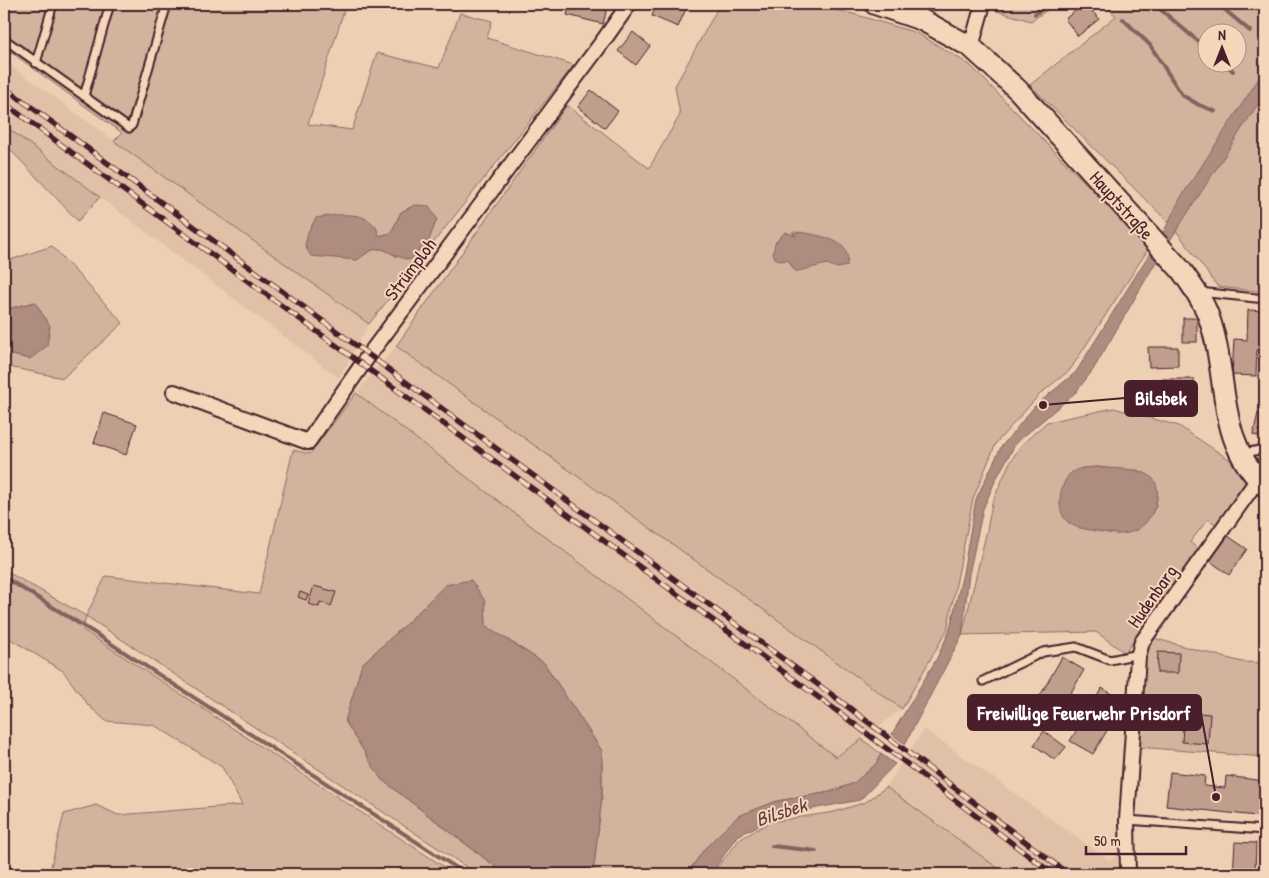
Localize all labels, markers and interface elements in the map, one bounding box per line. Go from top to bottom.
north arrow [1196,22,1246,72]
text: N [1218,25,1226,44]
street label: Hauptstraße [1084,165,1160,246]
street label: Strümploh [378,232,442,306]
callout: Bilsbek [1125,381,1197,416]
text: Bilsbek [1135,384,1188,411]
street label: Hudenbarg [1121,559,1183,633]
callout: Freiwillige Feuerwehr Prisdorf [968,695,1201,730]
text: Freiwillige Feuerwehr Prisdorf [976,699,1191,727]
water label: Bilsbek [752,790,811,832]
scale bar [1086,823,1186,855]
text: 50 m [1094,830,1121,851]

